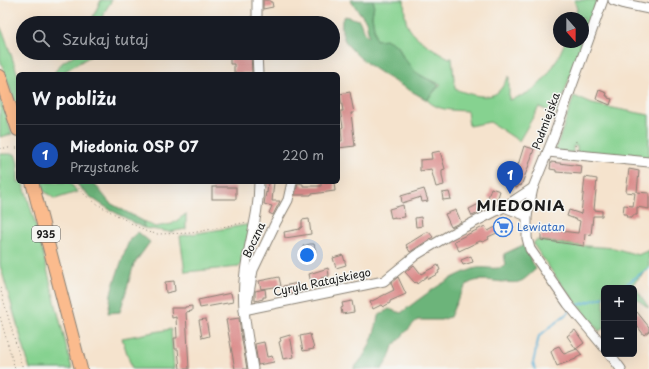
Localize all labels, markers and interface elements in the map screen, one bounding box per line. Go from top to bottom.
north arrow [553,12,589,48]
search box [16,16,340,60]
icon: search [30,27,52,49]
text: Szukaj tutaj [62,27,149,50]
text: W pobliżu [32,85,117,111]
street label: Podmiejska [527,90,564,152]
text: Miedonia OSP 07 [70,134,198,157]
text: 1 [42,145,48,164]
text: 220 m [282,145,324,164]
text: Przystanek [70,157,139,176]
pin: 1 [497,161,523,194]
district label: MIEDONIA [477,193,565,216]
supermarket icon: Lewiatan [492,216,514,238]
place label: Lewiatan [517,218,565,235]
street label: Boczna [238,219,269,260]
road number: 935 [32,226,60,242]
your location [297,245,317,265]
street label: Cyryla Ratajskiego [272,263,372,300]
map controls [601,285,637,357]
button: + [601,285,637,321]
button: − [601,321,637,357]

